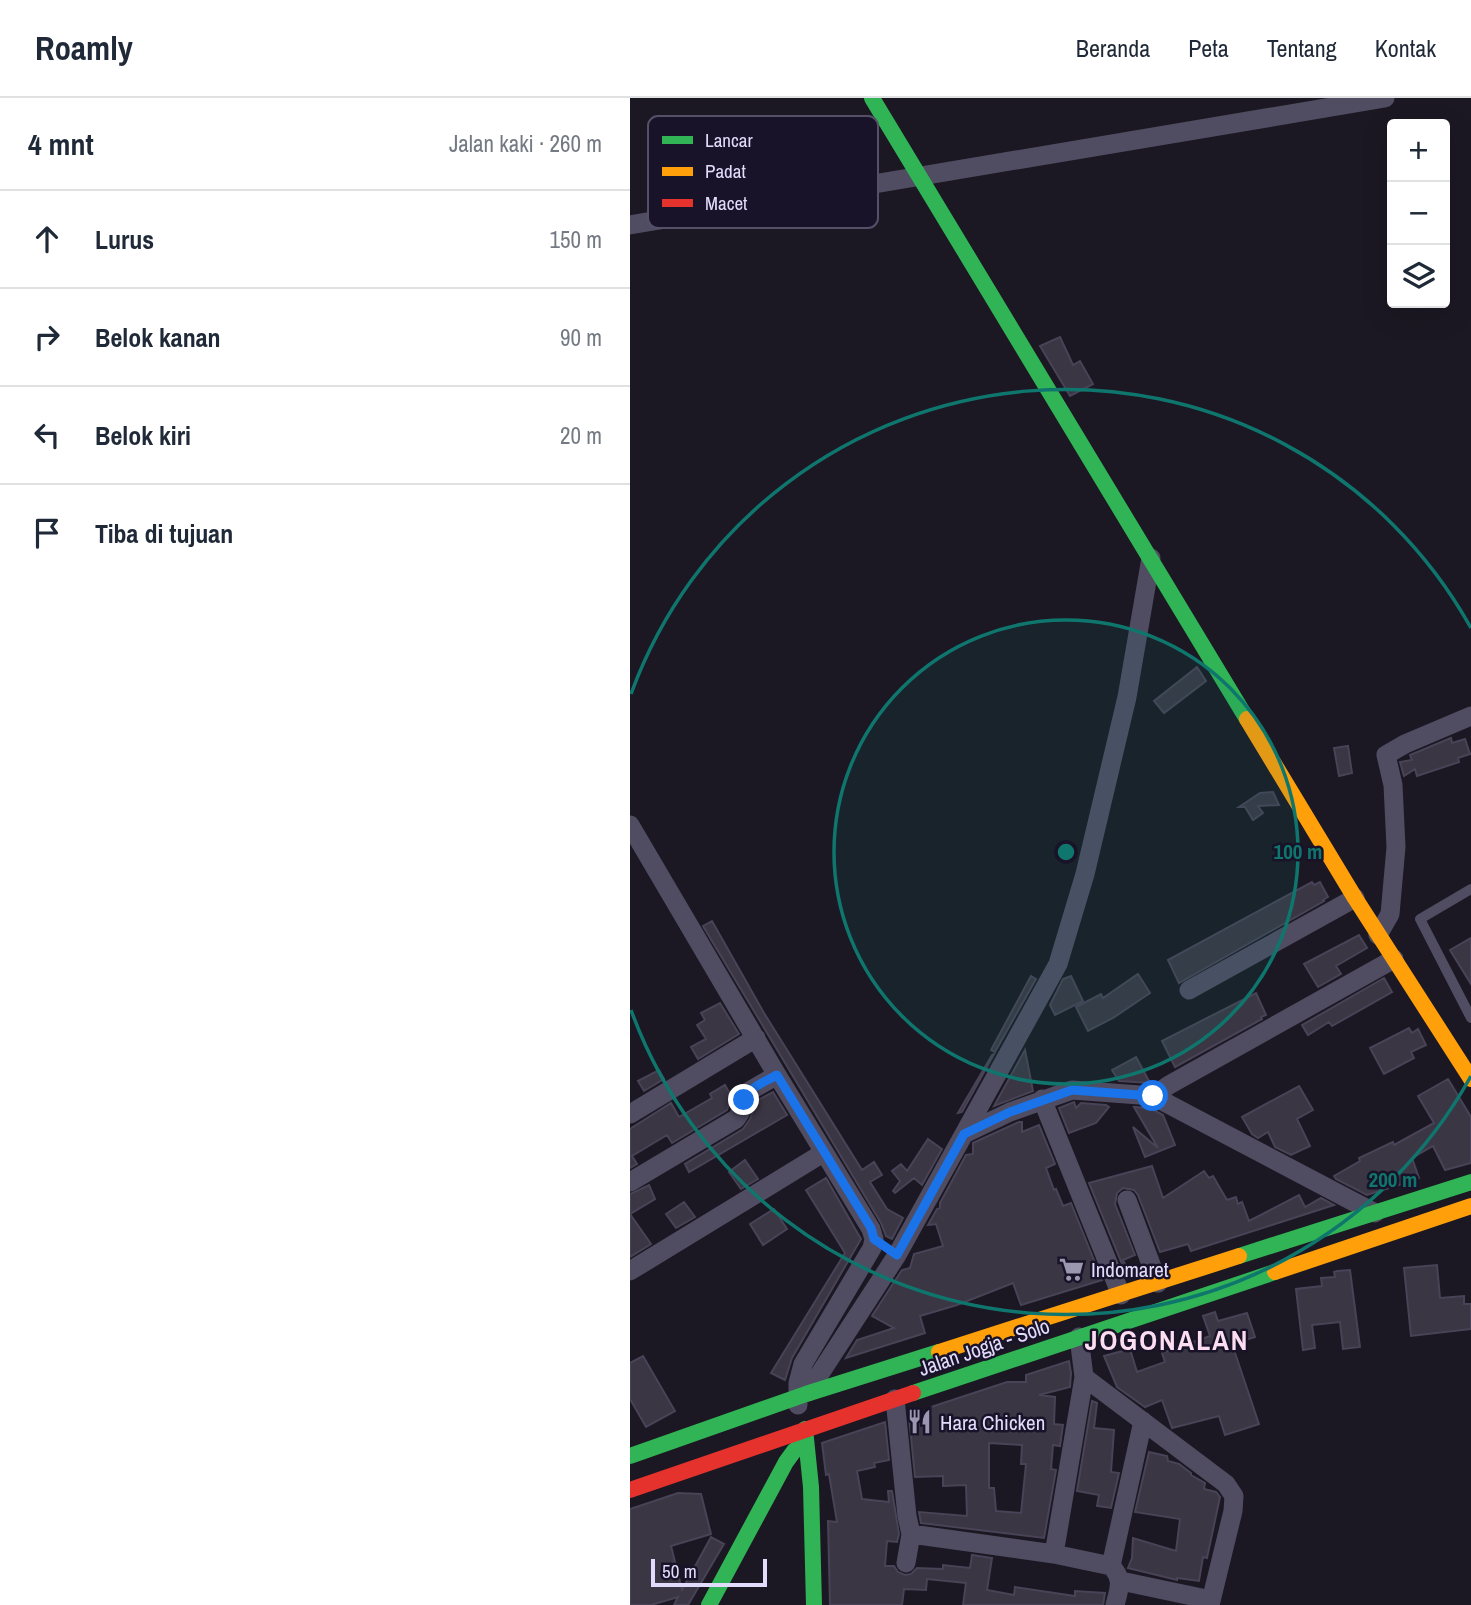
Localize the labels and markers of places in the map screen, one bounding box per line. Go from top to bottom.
centre of rings [1054,840,1078,864]
supermarket icon: Indomaret [1057,1255,1085,1283]
place label: Indomaret [1091,1255,1169,1284]
restaurant icon: Hara Chicken [906,1408,934,1436]
place label: Hara Chicken [940,1408,1045,1437]

